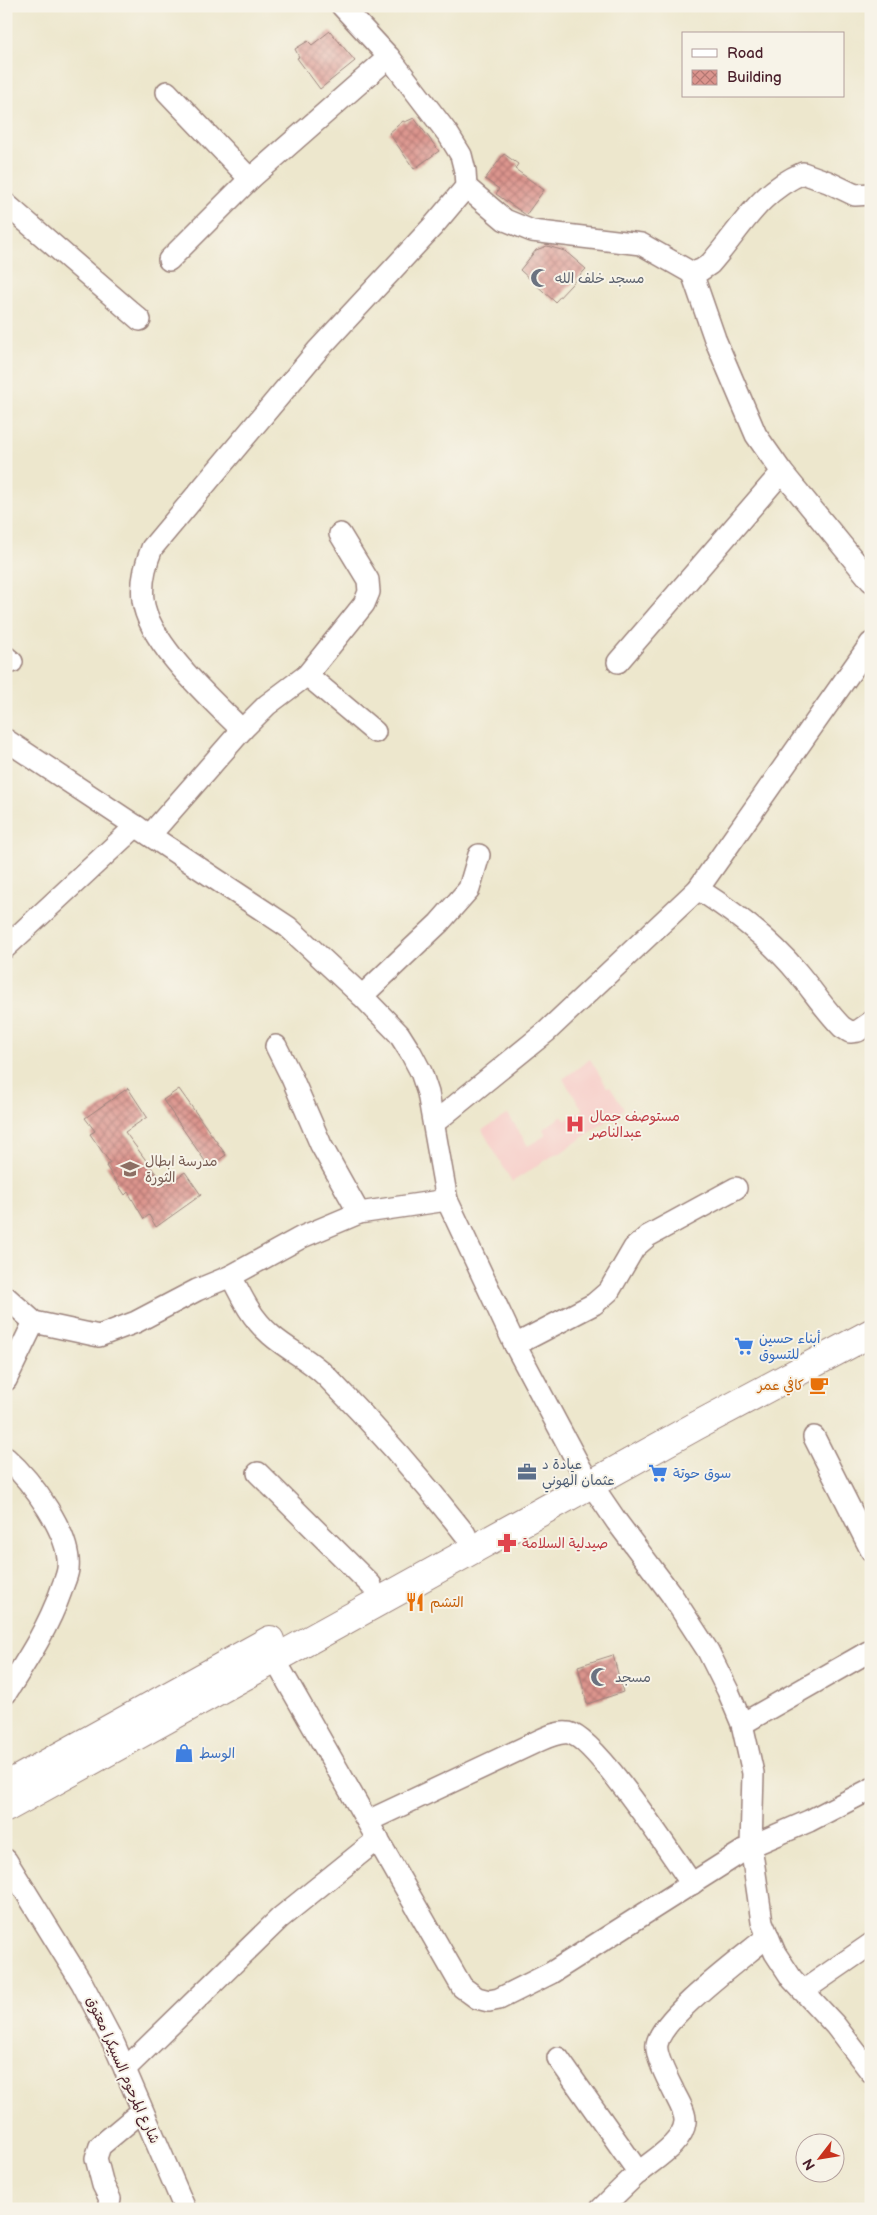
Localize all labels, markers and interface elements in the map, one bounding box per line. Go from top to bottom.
legend [682,32,844,98]
text: Road [727,44,763,63]
text: Building [727,68,782,87]
mosque icon: مسجد خلف الله [529,267,551,289]
place label: مسجد خلف الله [555,270,645,287]
place label: مستوصف جمال عبدالناصر [589,1108,680,1141]
hospital icon: مستوصف جمال عبدالناصر [564,1113,586,1135]
place label: مدرسة ابطال الثورة [145,1153,218,1186]
school or university icon: مدرسة ابطال الثورة [119,1158,141,1180]
place label: أبناء حسين للتسوق [759,1330,821,1364]
supermarket icon: أبناء حسين للتسوق [733,1335,755,1357]
cafe icon: كافي عمر [808,1374,830,1396]
place label: كافي عمر [756,1377,804,1396]
place label: عيادة د عثمان الهوني [542,1456,615,1493]
office icon: عيادة د عثمان الهوني [516,1461,538,1483]
supermarket icon: سوق حوتة [647,1462,669,1484]
place label: سوق حوتة [673,1465,731,1482]
pharmacy icon: صيدلية السلامة [496,1532,518,1554]
place label: صيدلية السلامة [522,1535,608,1552]
restaurant icon: التشم [404,1591,426,1613]
place label: التشم [430,1594,464,1613]
mosque icon: مسجد [589,1666,611,1688]
place label: مسجد [615,1669,651,1686]
shop icon: الوسط [173,1742,195,1764]
place label: الوسط [199,1745,235,1762]
street label: شارع المرحوم السبيكرا معتوق [80,1994,163,2148]
north arrow [794,2132,844,2182]
text: N [799,2156,819,2173]

